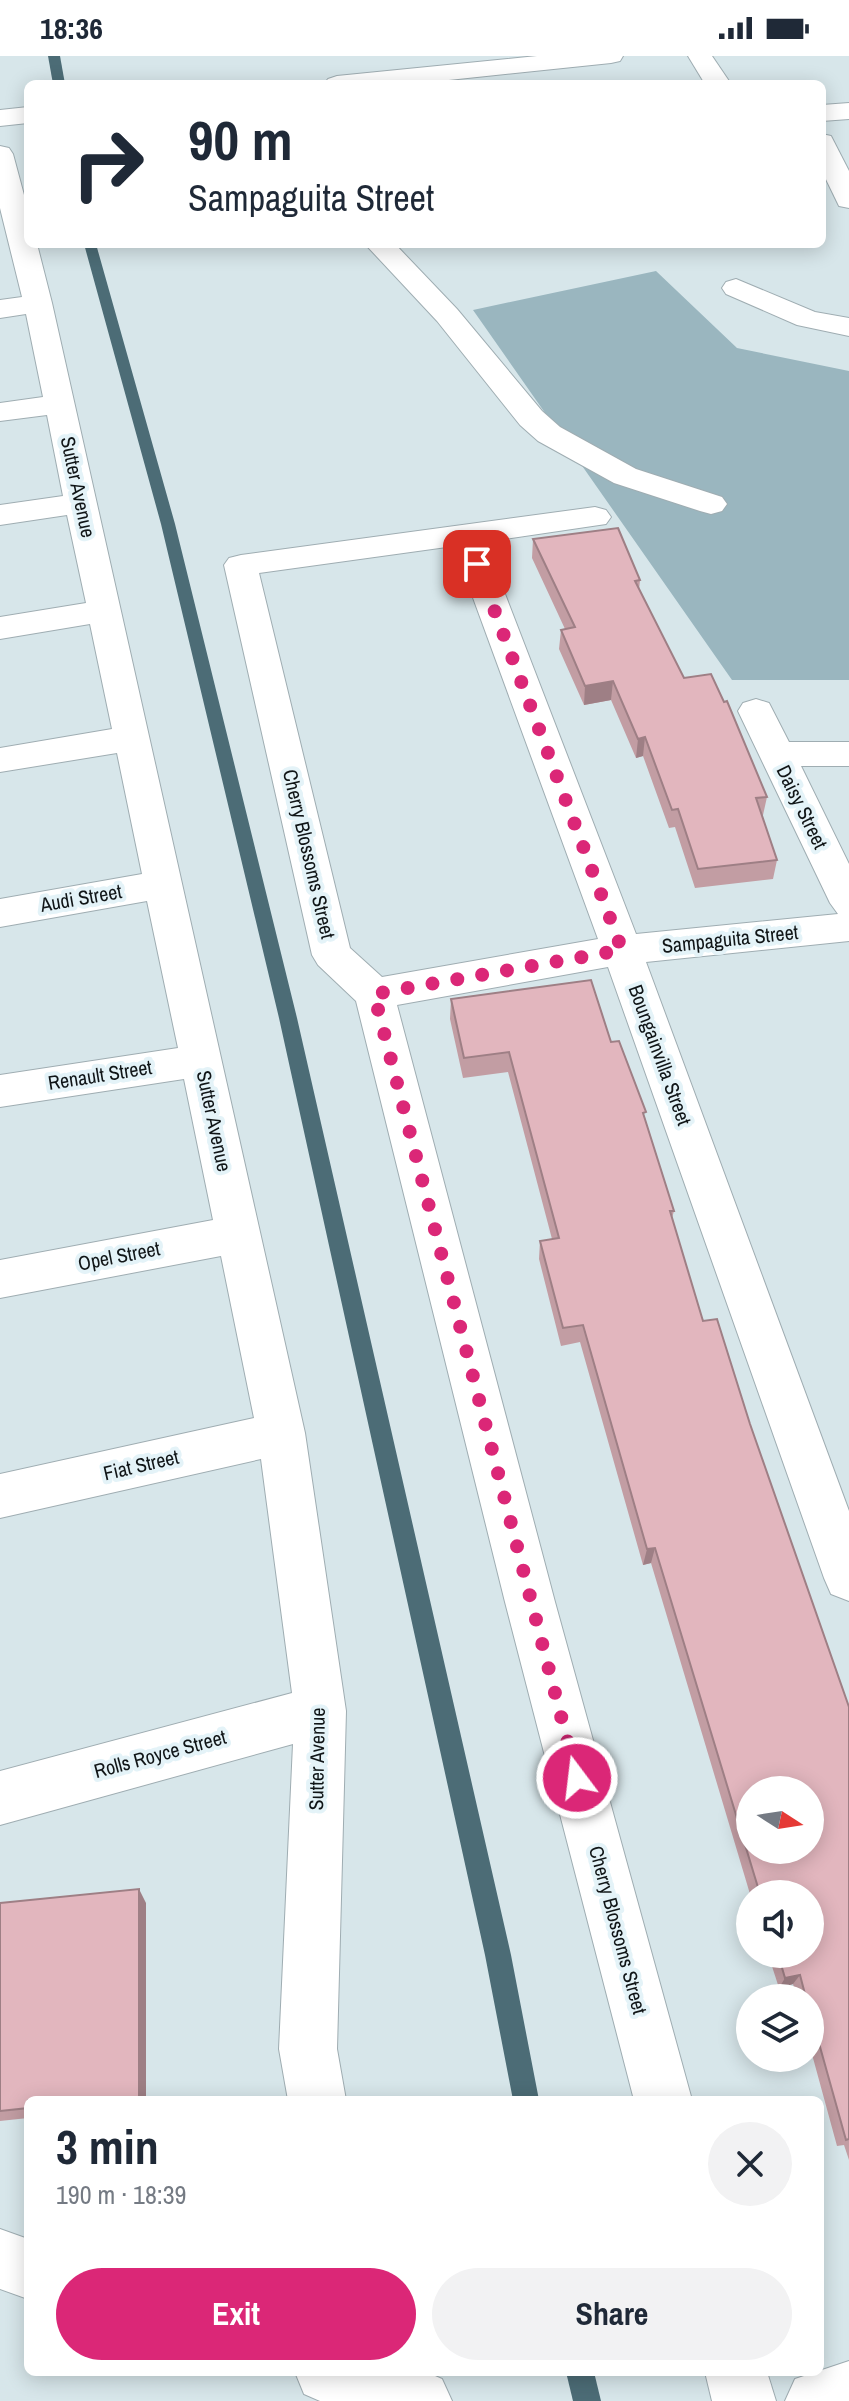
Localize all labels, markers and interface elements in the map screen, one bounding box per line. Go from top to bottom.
text: 18:36 [40,8,103,48]
text: 90 m [188,102,293,177]
icon: right [56,112,160,216]
text: Sampaguita Street [188,174,434,222]
street label: Sutter Avenue [55,434,102,540]
pin [443,530,511,598]
icon: arrive [455,542,499,586]
street label: Daisy Street [771,760,835,854]
street label: Cherry Blossoms Street [277,766,342,942]
street label: Audi Street [37,877,124,918]
street label: Sampaguita Street [661,918,800,959]
street label: Boungainvilla Street [623,981,699,1129]
street label: Renault Street [46,1053,154,1096]
street label: Sutter Avenue [191,1068,238,1174]
street label: Opel Street [76,1234,163,1277]
street label: Fiat Street [101,1443,182,1486]
street label: Sutter Avenue [302,1707,331,1811]
street label: Rolls Royce Street [91,1723,229,1784]
position arrow [535,1736,619,1820]
north arrow [736,1776,824,1864]
map controls [736,1776,824,2072]
street label: Cherry Blossoms Street [583,1843,654,2017]
button: sound [736,1880,824,1968]
button: layers [736,1984,824,2072]
text: 3 min [56,2114,159,2179]
button: close [708,2122,792,2206]
text: 190 m · 18:39 [56,2177,186,2212]
button: Exit [56,2268,416,2360]
button: Share [432,2268,792,2360]

